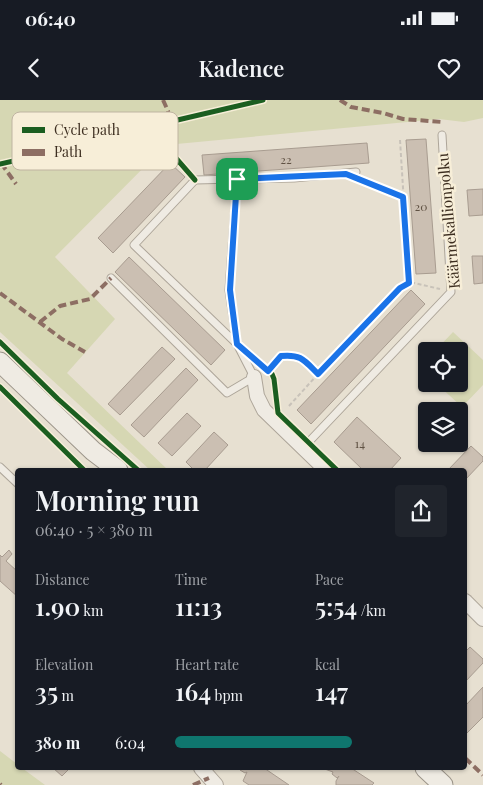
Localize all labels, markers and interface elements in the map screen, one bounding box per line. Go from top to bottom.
text: 06:40 [25,5,76,31]
text: Kadence [199,53,284,83]
icon: back [20,54,48,82]
icon: heart [435,54,463,82]
legend [12,112,178,170]
text: Cycle path [54,120,121,139]
text: Path [54,142,83,161]
house number: 22 [280,151,292,167]
street label: Käärmekallionpolku [432,152,464,290]
pin [216,158,258,200]
icon: arrive [223,165,251,193]
house number: 20 [415,198,427,214]
map controls [418,342,468,452]
button: locate [418,342,468,392]
button: layers [418,402,468,452]
house number: 14 [355,435,365,451]
text: Morning run [35,481,199,518]
button: share [395,485,447,537]
text: 06:40 · 5 × 380 m [35,519,153,540]
text: Distance [35,570,90,589]
text: Time [175,570,207,589]
text: Pace [315,570,344,589]
text: 1.90 [35,589,80,622]
text: 11:13 [175,589,222,622]
text: 5:54 [315,589,357,622]
text: km [80,601,103,620]
text: /km [357,601,386,620]
text: Elevation [35,655,93,674]
text: Heart rate [175,655,239,674]
text: kcal [315,655,340,674]
text: 35 [35,674,58,707]
text: 164 [175,674,211,707]
text: 147 [315,674,348,707]
text: m [58,686,74,705]
text: bpm [211,686,243,705]
text: 380 m [35,732,80,753]
text: 6:04 [115,732,145,753]

